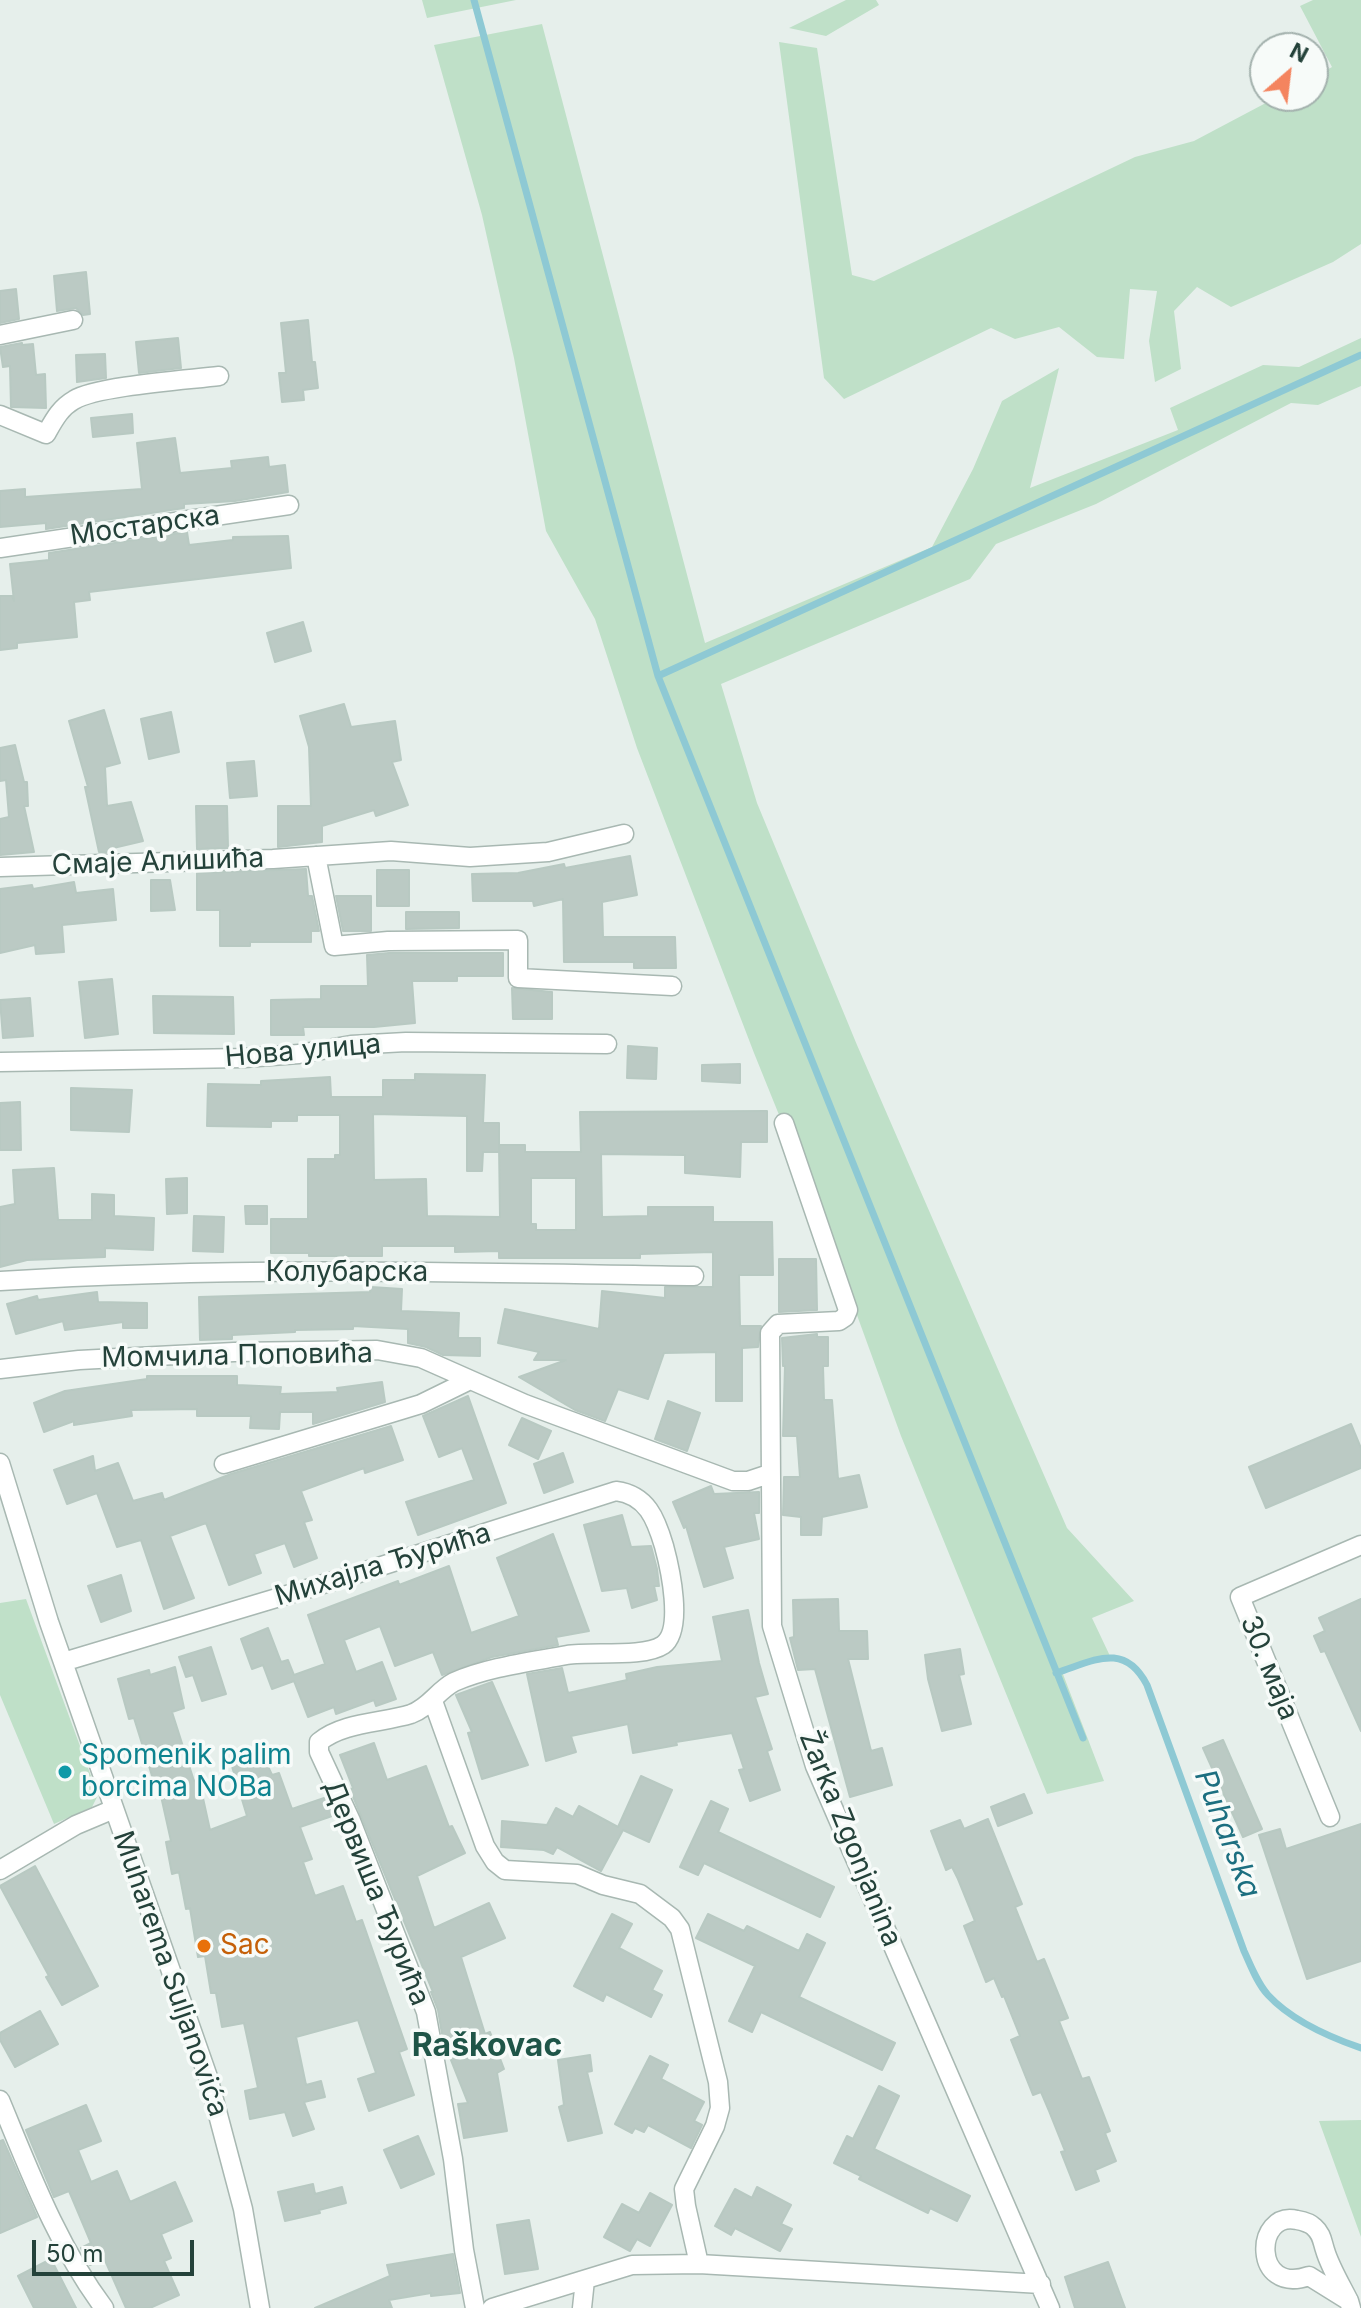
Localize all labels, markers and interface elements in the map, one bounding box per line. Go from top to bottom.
north arrow [1249,32,1329,112]
text: N [1286,37,1313,68]
street label: Мостарска [68,499,222,553]
street label: Смаје Алишића [51,842,265,882]
street label: Нова улица [224,1027,382,1075]
street label: Колубарска [266,1256,428,1290]
street label: Момчила Поповића [101,1337,373,1375]
street label: Михајла Ђурића [271,1516,495,1614]
street label: 30. маја [1233,1611,1305,1725]
street label: Žarka Zgonjanina [791,1726,909,1952]
place label: Spomenik palim borcima NOBa [81,1739,292,1805]
marker: Spomenik palim borcima NOBa [56,1763,74,1781]
water label: Puharska [1186,1765,1268,1903]
street label: Дервиша Ђурића [315,1775,437,2011]
street label: Muharema Suljanovića [105,1827,235,2121]
place label: Sac [220,1929,270,1963]
marker: Sac [195,1937,213,1955]
district label: Raškovac [412,2027,562,2065]
scale bar [36,2224,198,2274]
text: 50 m [46,2239,104,2268]

